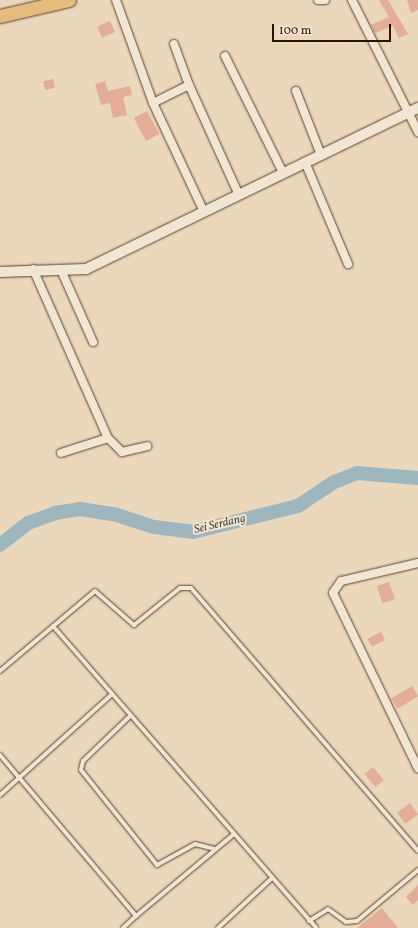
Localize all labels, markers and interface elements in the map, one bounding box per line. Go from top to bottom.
scale bar [274,16,393,42]
text: 100 m [279,23,311,39]
water label: Sei Serdang [193,512,247,538]

